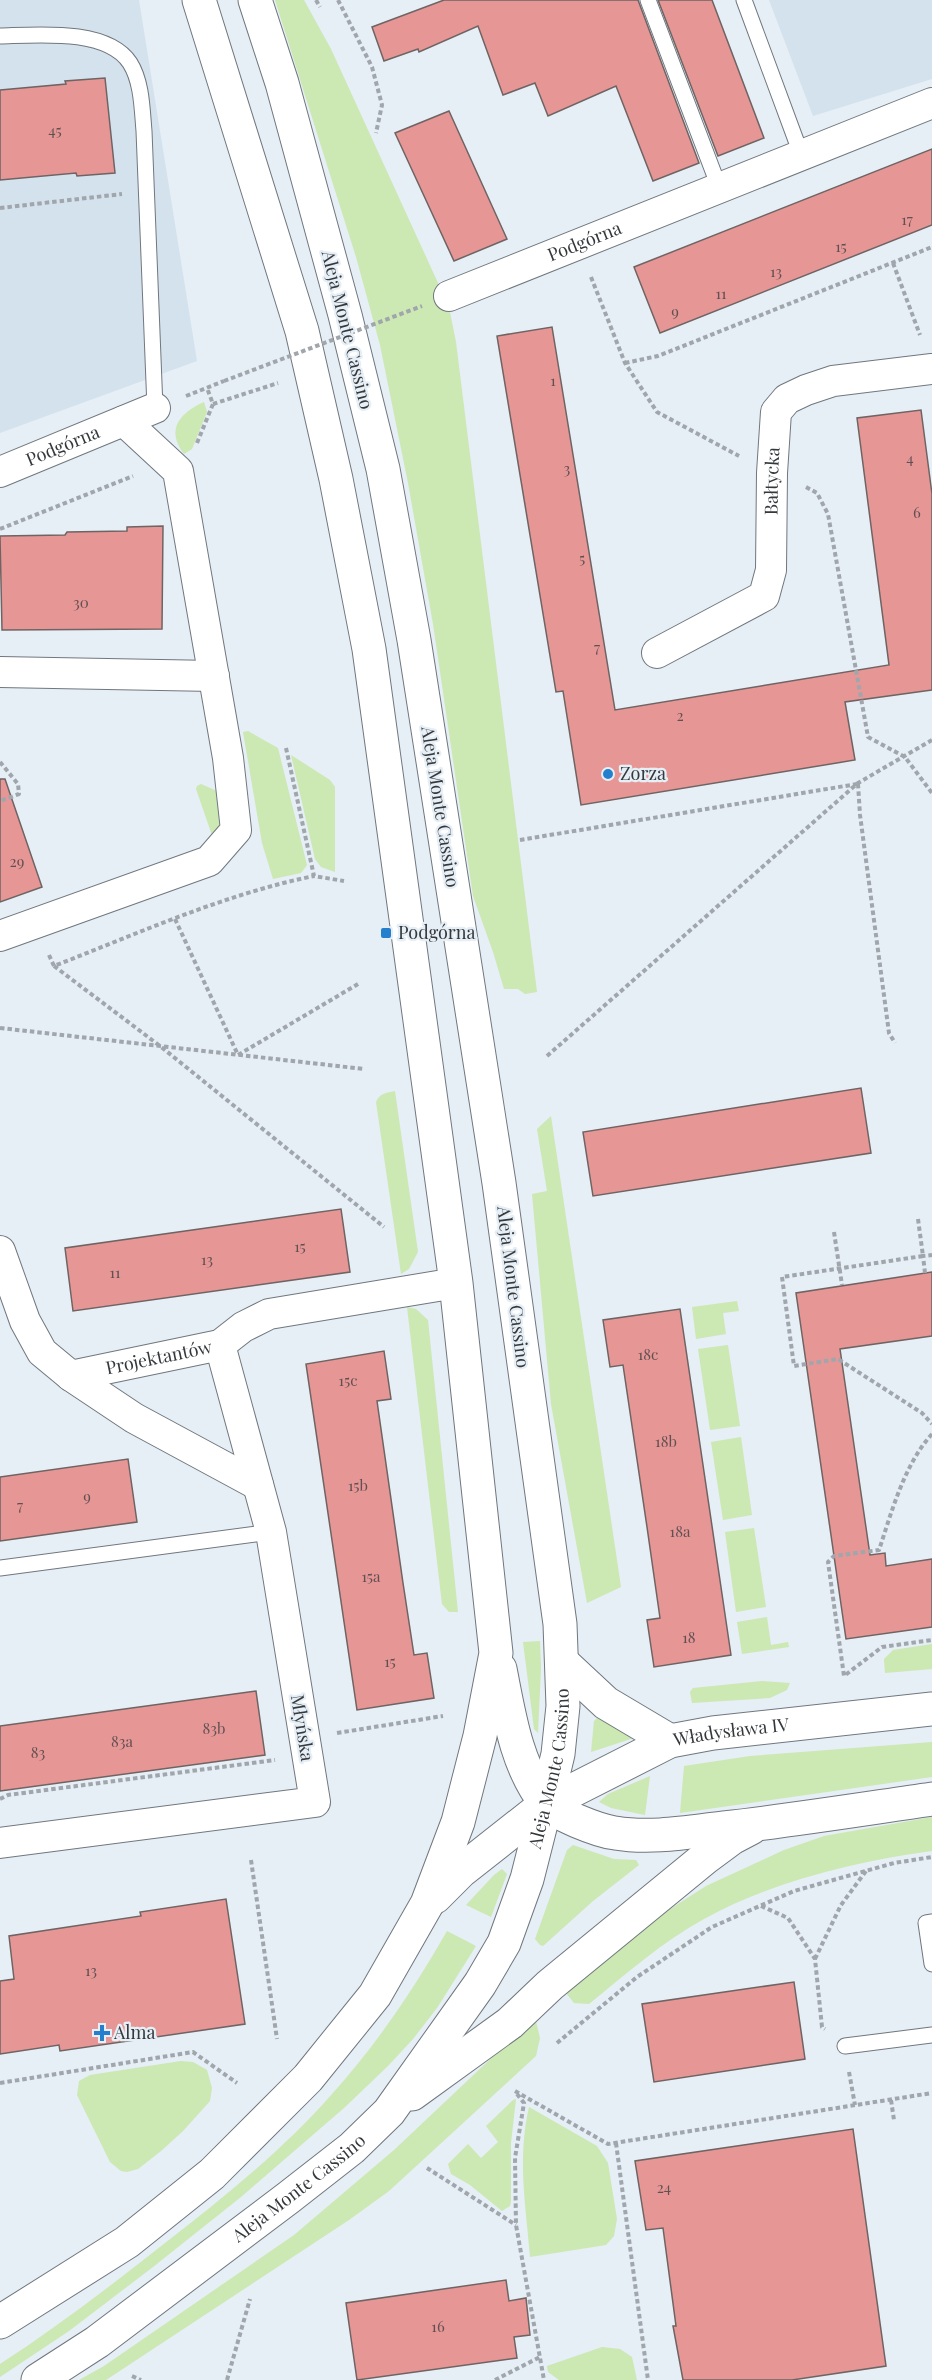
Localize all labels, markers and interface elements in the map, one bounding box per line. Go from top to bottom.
house number: 45 [48,120,62,140]
house number: 17 [901,209,913,229]
street label: Podgórna [544,215,625,266]
house number: 15 [835,236,847,256]
street label: Aleja Monte Cassino [316,247,379,412]
house number: 13 [770,261,782,281]
house number: 11 [715,283,727,303]
house number: 9 [671,301,679,321]
house number: 1 [550,370,556,390]
street label: Podgórna [22,419,103,471]
street label: Bałtycka [759,446,785,515]
house number: 4 [906,448,914,468]
house number: 3 [564,458,571,478]
house number: 6 [913,502,921,522]
house number: 5 [579,548,585,568]
house number: 30 [73,592,89,612]
house number: 7 [594,637,600,657]
house number: 2 [676,705,684,725]
street label: Aleja Monte Cassino [416,724,466,889]
place label: Zorza [620,761,666,785]
marker: Zorza [601,767,615,781]
house number: 29 [10,851,24,871]
place label: Podgórna [398,920,476,944]
marker: Podgórna [379,926,393,940]
street label: Aleja Monte Cassino [492,1204,536,1369]
house number: 15 [294,1236,306,1256]
house number: 13 [201,1249,213,1269]
house number: 11 [109,1262,121,1282]
street label: Projektantów [103,1334,214,1380]
house number: 18c [638,1344,658,1364]
house number: 15c [339,1370,357,1390]
house number: 18b [655,1431,677,1451]
house number: 15b [348,1475,368,1495]
house number: 9 [83,1486,91,1506]
house number: 7 [17,1495,23,1515]
house number: 18a [670,1521,691,1541]
house number: 15a [361,1566,381,1586]
house number: 18 [682,1627,696,1647]
house number: 15 [384,1651,396,1671]
street label: Aleja Monte Cassino [522,1688,574,1852]
street label: Młyńska [286,1693,320,1763]
street label: Władysława IV [670,1712,791,1751]
house number: 83b [203,1718,225,1738]
house number: 83a [111,1731,133,1751]
house number: 83 [31,1742,45,1762]
house number: 13 [85,1960,97,1980]
place label: Alma [113,2020,155,2044]
marker: Alma [95,2026,109,2040]
street label: Aleja Monte Cassino [226,2128,370,2248]
house number: 24 [657,2177,671,2197]
house number: 16 [431,2316,445,2336]

